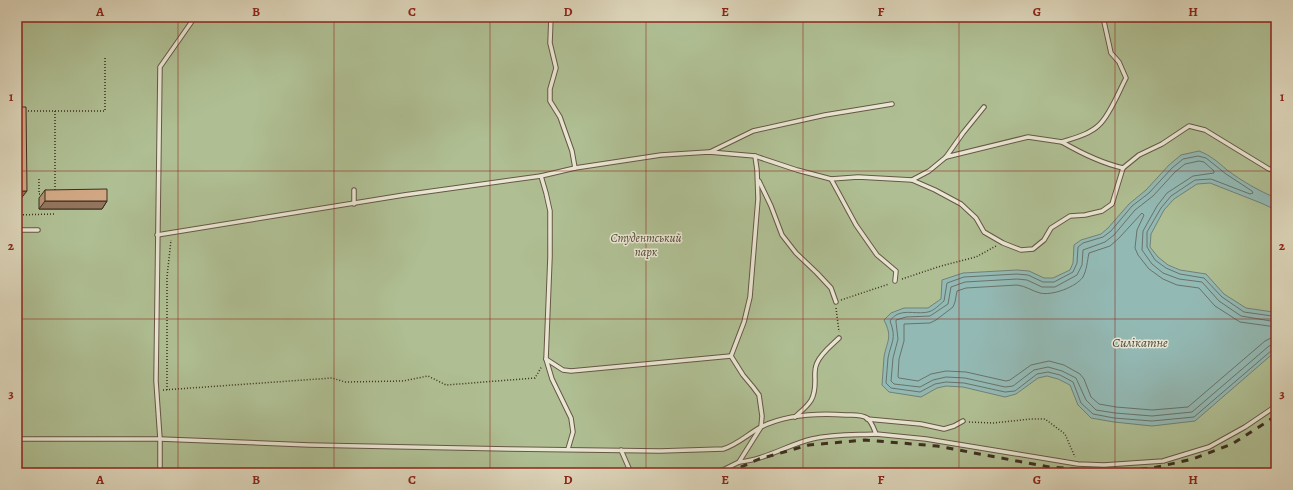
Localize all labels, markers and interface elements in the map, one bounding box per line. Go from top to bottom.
text: A [95,3,105,20]
text: B [252,3,260,20]
text: C [408,3,416,20]
text: D [563,3,573,20]
text: E [721,3,729,20]
text: F [878,3,885,20]
text: G [1033,3,1041,20]
text: H [1188,3,1198,20]
text: 1 [9,88,14,105]
text: 1 [1280,88,1285,105]
park label: Студентський парк [611,230,681,260]
text: 2 [8,237,15,254]
text: 2 [1279,237,1286,254]
water label: Силікатне [1112,334,1168,351]
text: 3 [8,385,14,402]
text: 3 [1279,385,1285,402]
text: A [95,471,105,488]
text: B [252,471,260,488]
text: C [408,471,416,488]
text: D [563,471,573,488]
text: E [721,471,729,488]
text: F [878,471,885,488]
text: G [1033,471,1041,488]
text: H [1188,471,1198,488]

